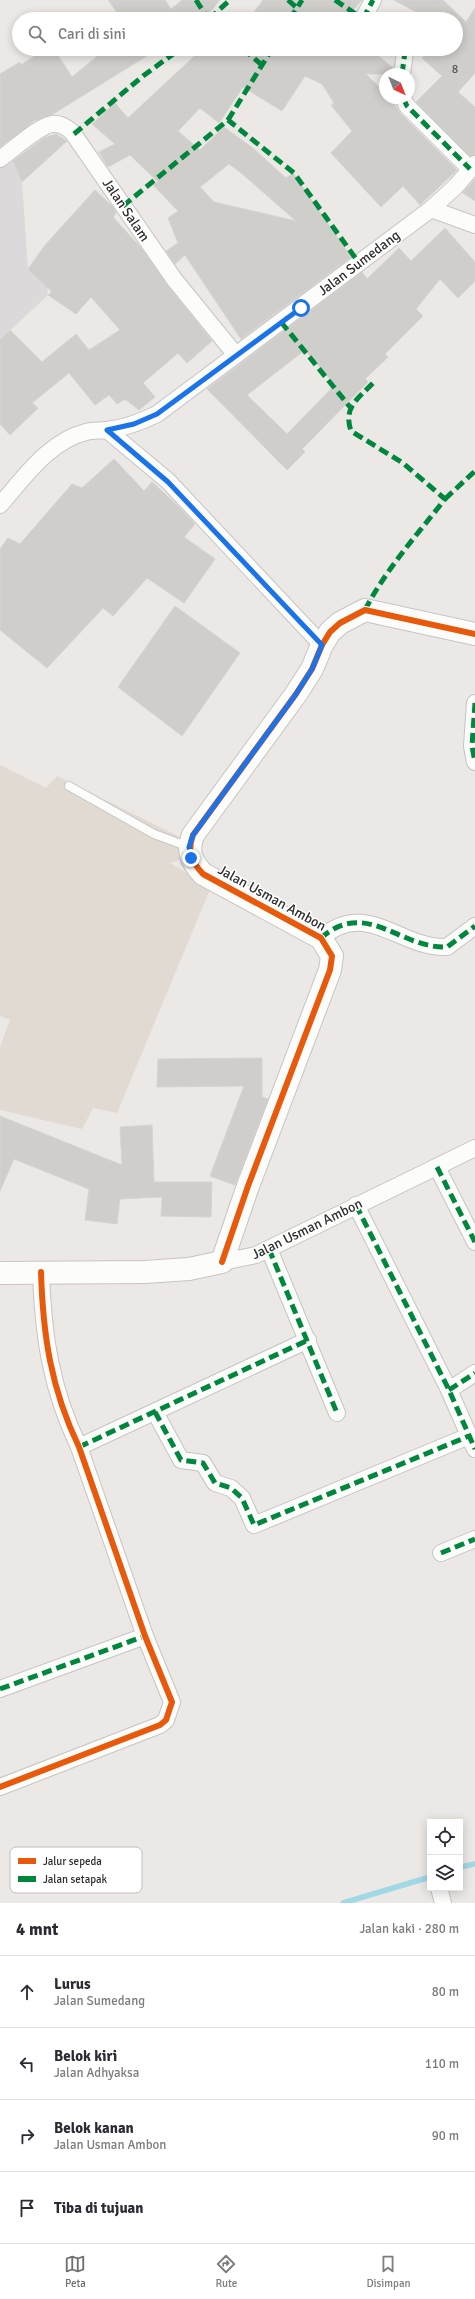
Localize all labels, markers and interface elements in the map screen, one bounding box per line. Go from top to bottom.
search box [12,12,463,56]
icon: search [26,23,48,45]
text: Cari di sini [58,25,126,43]
house number: 8 [452,62,458,77]
north arrow [379,68,415,104]
street label: Jalan Salam [99,175,153,245]
street label: Jalan Sumedang [315,227,403,299]
route start [292,299,310,317]
route end [182,849,200,867]
street label: Jalan Usman Ambon [215,861,329,935]
street label: Jalan Usman Ambon [249,1195,365,1263]
map controls [427,1819,463,1891]
button: locate [427,1819,463,1855]
legend [10,1847,142,1893]
text: Jalur sepeda [43,1855,102,1868]
button: layers [427,1855,463,1891]
text: Jalan setapak [43,1873,108,1886]
text: 4 mnt [16,1919,58,1940]
text: Jalan kaki · 280 m [360,1921,459,1937]
text: Lurus [54,1975,91,1993]
icon: ahead [16,1981,38,2003]
text: 80 m [432,1984,459,2000]
text: Jalan Sumedang [54,1993,145,2009]
text: Belok kiri [54,2047,117,2065]
icon: left [16,2053,38,2075]
text: 110 m [425,2056,459,2072]
text: Jalan Adhyaksa [54,2065,139,2081]
text: Belok kanan [54,2119,134,2137]
icon: right [16,2125,38,2147]
text: 90 m [432,2128,459,2144]
text: Jalan Usman Ambon [54,2137,166,2153]
icon: arrive [16,2197,38,2219]
text: Tiba di tujuan [54,2199,144,2217]
tab: Peta [64,2253,86,2290]
tab: Rute [215,2253,237,2290]
tab: Disimpan [366,2253,410,2290]

